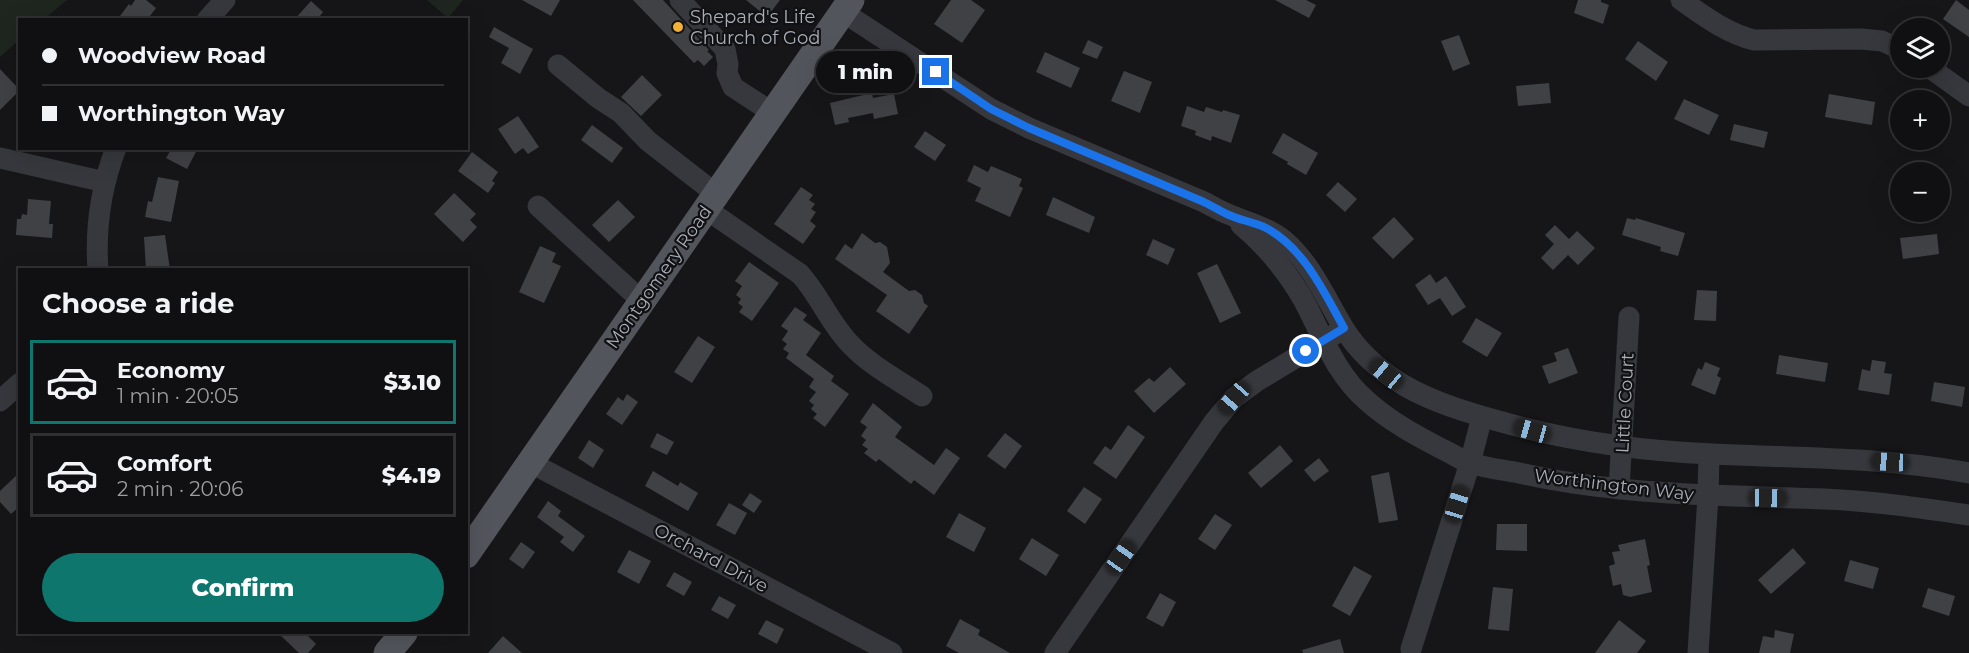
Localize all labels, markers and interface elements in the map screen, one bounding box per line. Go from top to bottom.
place label: Shepard's Life Church of God [690,6,820,49]
map controls [1890,18,1950,222]
button: layers [1890,18,1950,78]
marker: Shepard's Life Church of God [671,20,685,34]
text: Woodview Road [78,42,266,69]
callout: 1 min [816,51,915,93]
route end [922,58,949,85]
text: 1 min [838,60,893,84]
button: + [1890,90,1950,150]
text: Worthington Way [78,100,285,127]
button: − [1890,162,1950,222]
street label: Montgomery Road [601,201,717,353]
text: Choose a ride [42,287,234,320]
route start [1292,337,1319,364]
street label: Little Court [1611,352,1639,454]
icon: car [45,355,99,409]
car [1366,356,1406,392]
text: Economy [117,357,225,384]
text: $3.10 [384,369,441,396]
car [1215,379,1253,417]
text: 1 min · 20:05 [117,384,238,408]
car [1512,417,1552,445]
icon: car [45,448,99,502]
text: Comfort [117,450,212,477]
car [1872,452,1908,472]
text: $4.19 [382,462,441,489]
street label: Worthington Way [1533,464,1695,506]
text: 2 min · 20:06 [117,477,243,501]
car [1443,484,1471,524]
car [1750,489,1786,507]
street label: Orchard Drive [650,519,772,597]
car [1103,537,1139,577]
button: Confirm [42,553,444,622]

